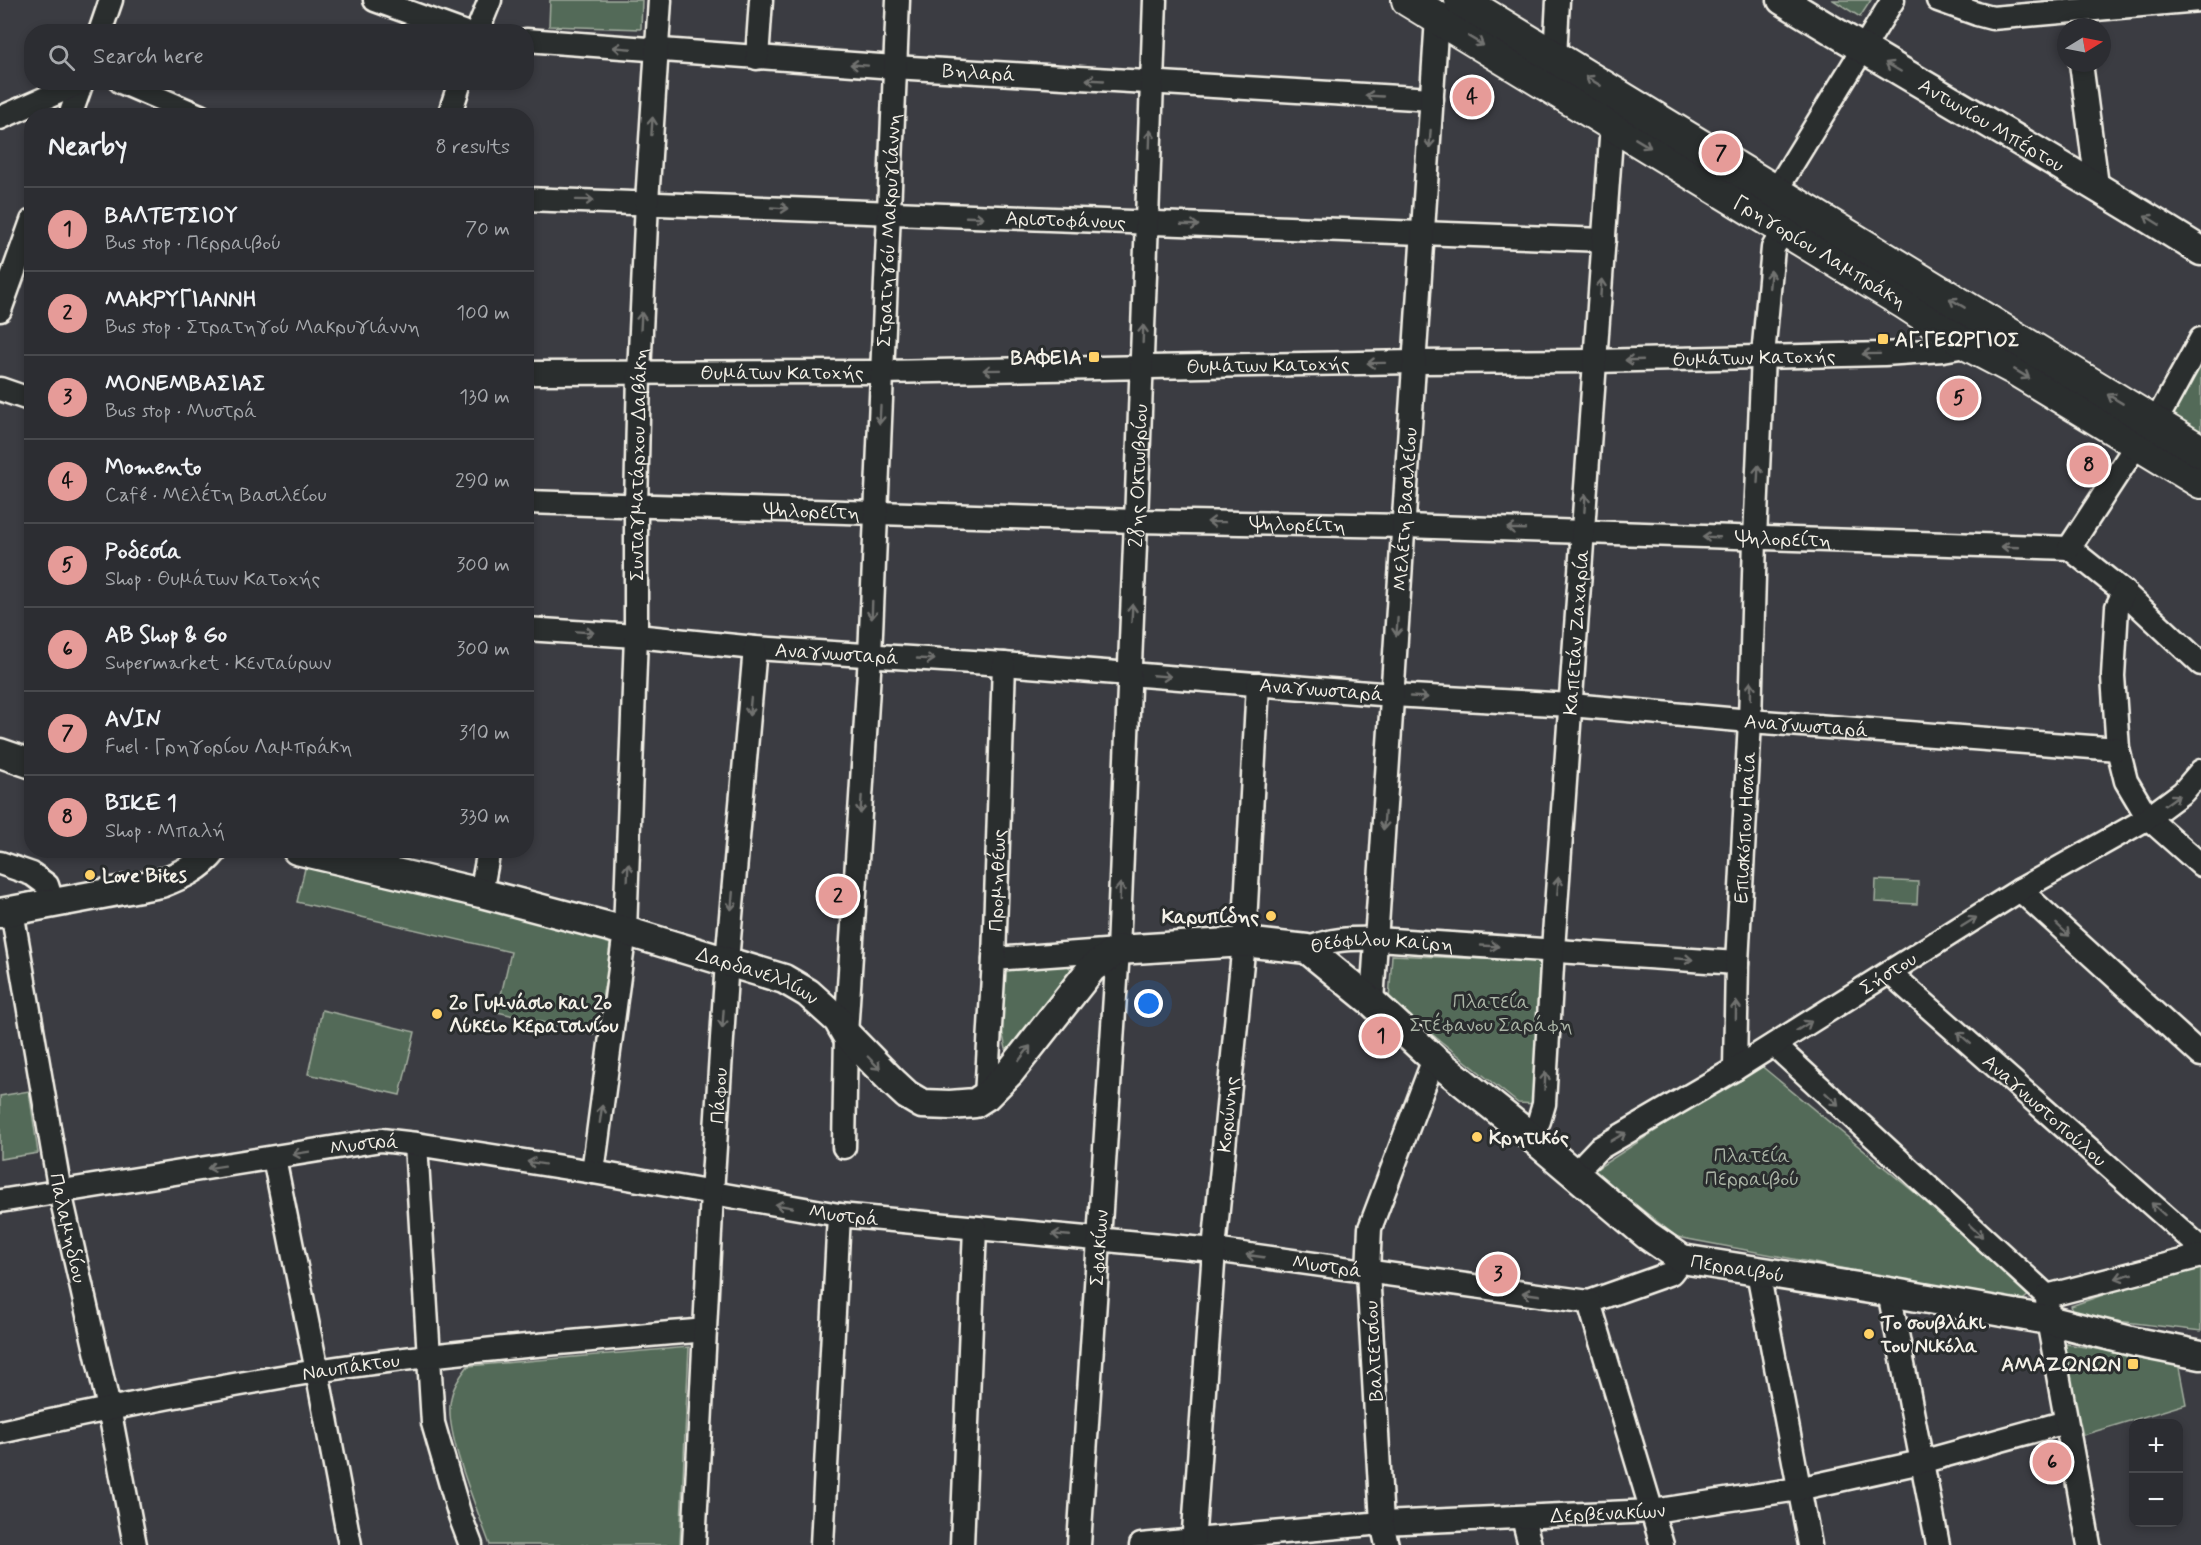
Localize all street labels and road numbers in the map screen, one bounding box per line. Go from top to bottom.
street label: Βηλαρά [941,58,1017,89]
street label: Αντωνίου Μπέρτου [1913,72,2069,180]
street label: Στρατηγού Μακρυγιάννη [871,113,908,347]
street label: Γρηγορίου Λαμπράκη [1728,189,1911,316]
street label: Αριστοφάνους [1005,205,1127,237]
street label: Θυμάτων Κατοχής [1672,343,1836,374]
street label: Συνταγματάρχου Δαβάκη [624,347,655,581]
street label: Θυμάτων Κατοχής [1186,351,1350,381]
street label: Θυμάτων Κατοχής [700,360,864,388]
street label: 28ης Οκτωβρίου [1123,404,1155,548]
street label: Μελέτη Βασιλείου [1387,426,1425,592]
street label: Ψηλορείτη [762,497,860,527]
street label: Ψηλορείτη [1248,511,1346,540]
street label: Ψηλορείτη [1734,525,1832,555]
street label: Καπετάν Ζαχαρία [1558,548,1597,716]
street label: Αναγνωσταρά [774,637,900,672]
street label: Αναγνωσταρά [1258,672,1385,709]
street label: Αναγνωσταρά [1743,709,1870,745]
street label: Επισκόπου Ησαΐα [1728,750,1763,904]
street label: Προμηθέως [983,828,1013,932]
street label: Θεόφιλου Καϊρη [1307,927,1454,962]
street label: Δαρδανελλίων [693,941,824,1012]
street label: Σήστου [1855,946,1922,1002]
street label: Αναγνωστοπούλου [1976,1049,2112,1174]
street label: Πάφου [704,1067,735,1125]
street label: Κορώνης [1212,1075,1246,1154]
street label: Μυστρά [328,1127,401,1163]
street label: Παλαμηδίου [42,1171,92,1286]
street label: Μυστρά [807,1198,880,1234]
street label: Σφακίων [1084,1208,1116,1287]
street label: Μυστρά [1290,1249,1364,1285]
street label: Περραιβού [1688,1249,1786,1290]
street label: Βαλτετσίου [1358,1300,1391,1402]
street label: Ναυπάκτου [300,1348,401,1388]
street label: Δερβενακίων [1550,1497,1668,1531]

